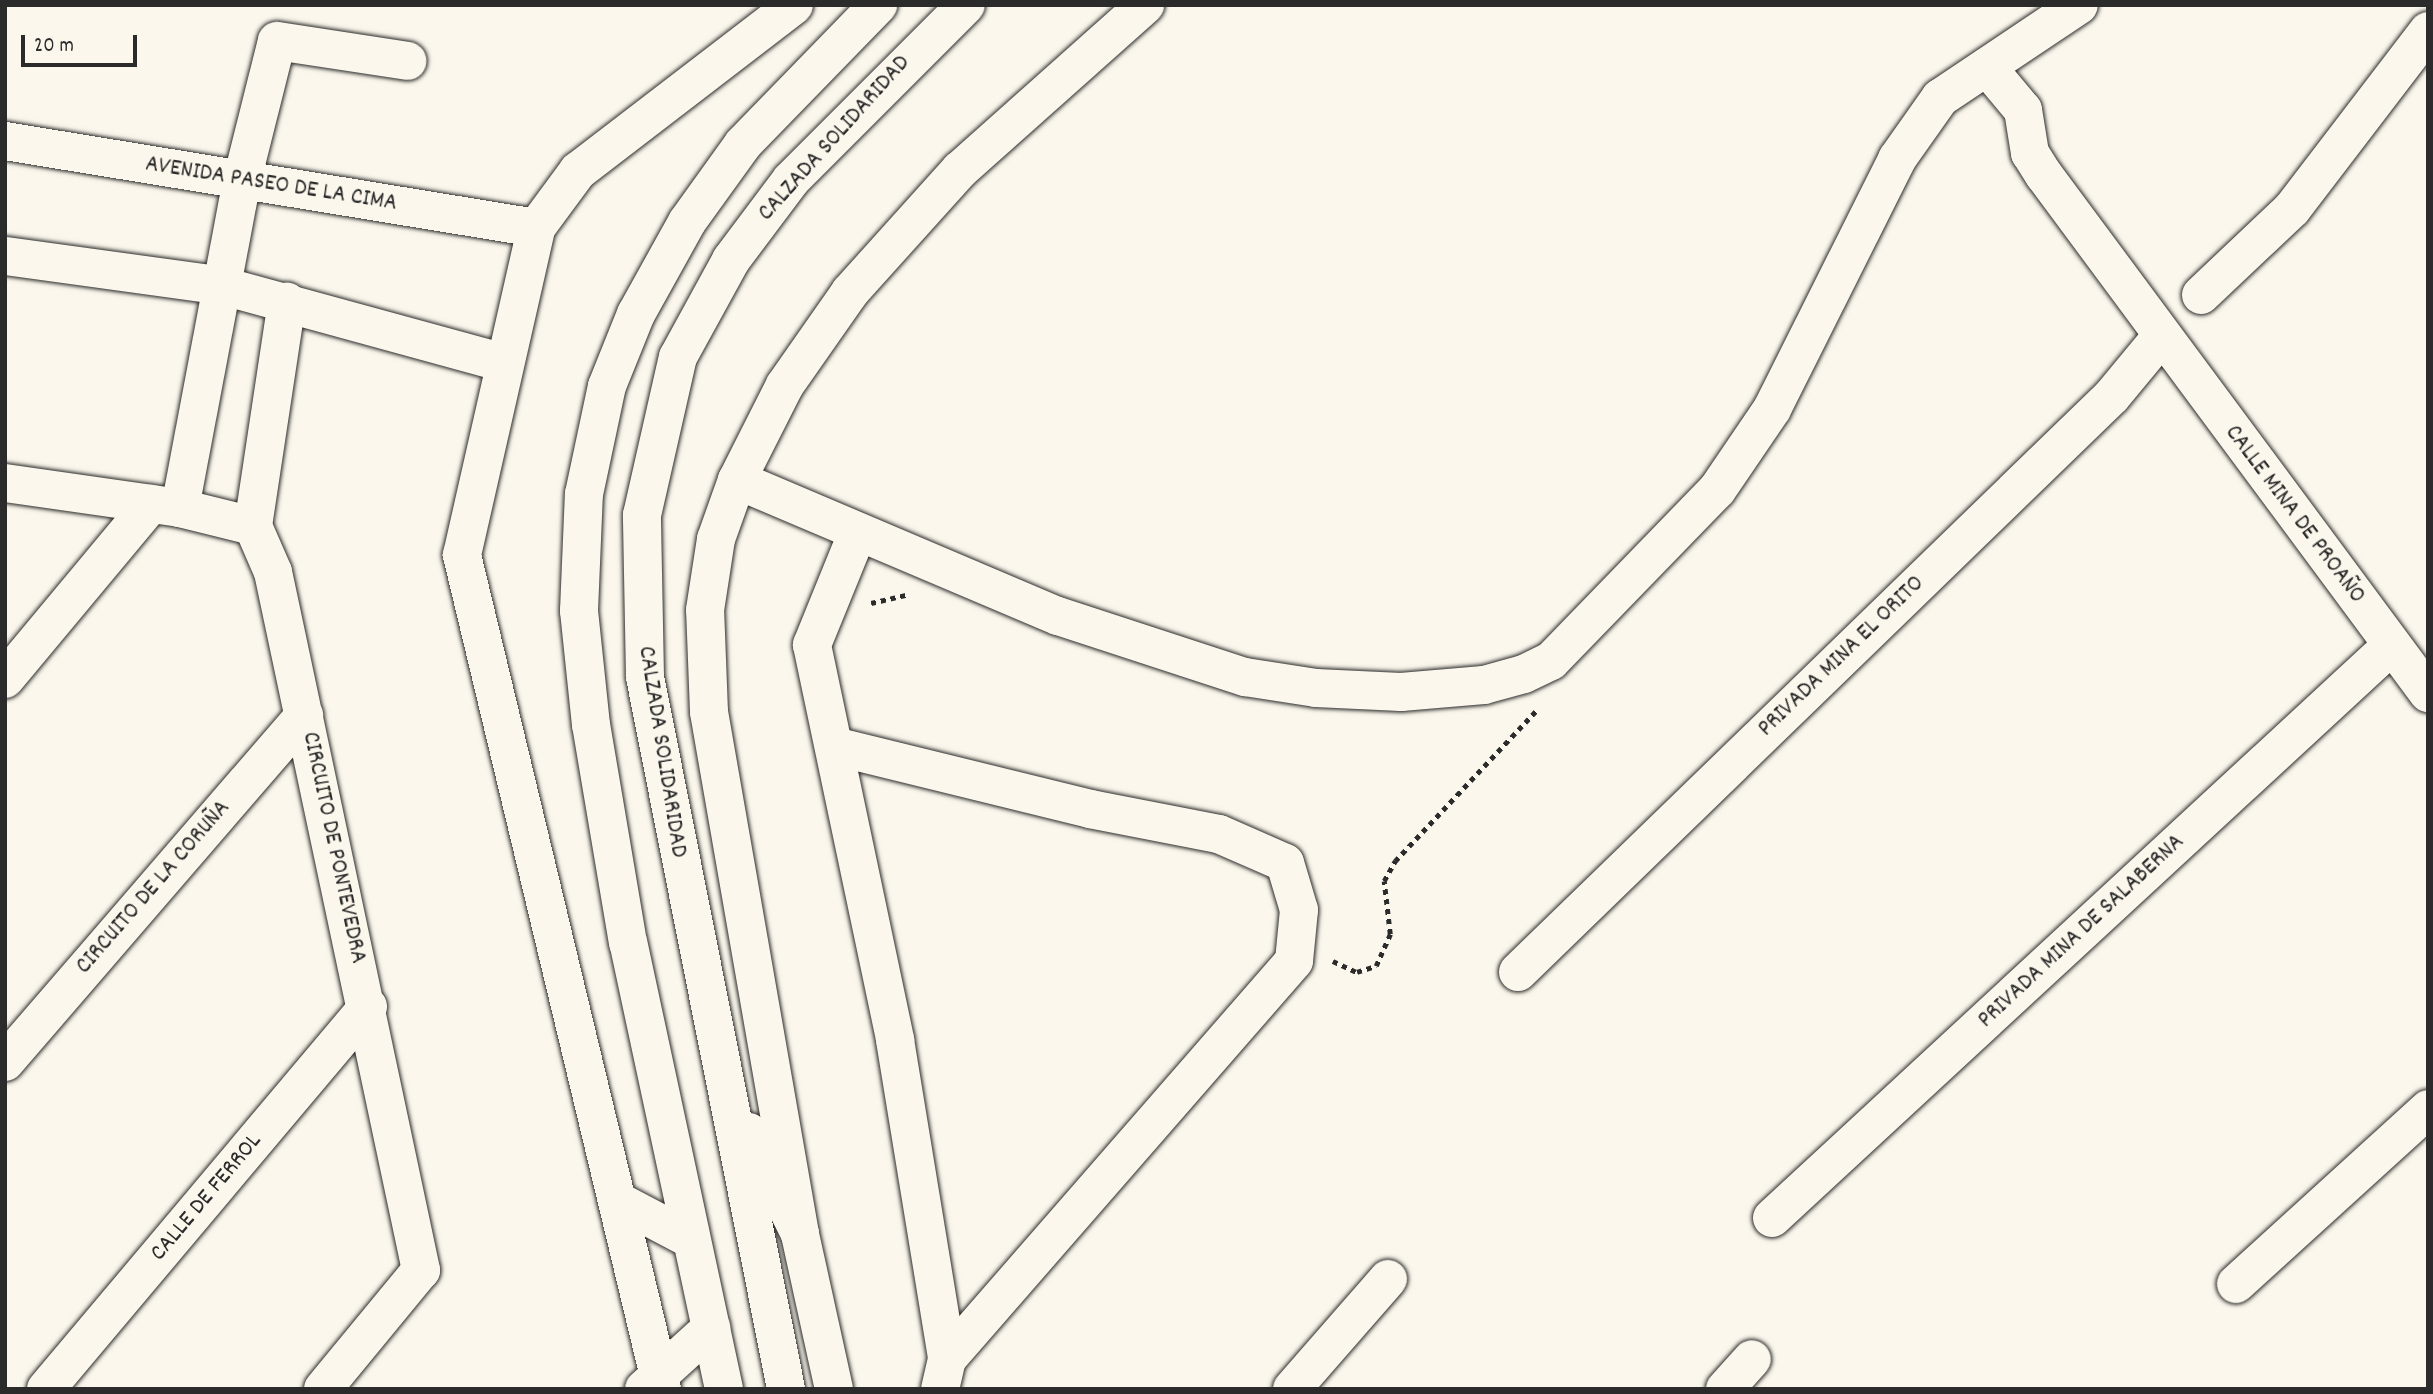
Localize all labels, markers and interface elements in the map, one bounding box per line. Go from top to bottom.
scale bar [24,21,140,65]
text: 20 m [34,32,74,62]
street label: CALZADA SOLIDARIDAD [753,50,917,228]
street label: AVENIDA PASEO DE LA CIMA [143,151,399,219]
street label: CALLE MINA DE PROAÑO [2217,420,2371,610]
street label: PRIVADA MINA EL ORITO [1753,570,1931,744]
street label: CALZADA SOLIDARIDAD [630,644,692,860]
street label: CIRCUITO DE PONTEVEDRA [294,730,372,966]
street label: CIRCUITO DE LA CORUÑA [71,795,237,981]
street label: PRIVADA MINA DE SALABERNA [1973,829,2191,1035]
street label: CALLE DE FERROL [145,1128,269,1268]

